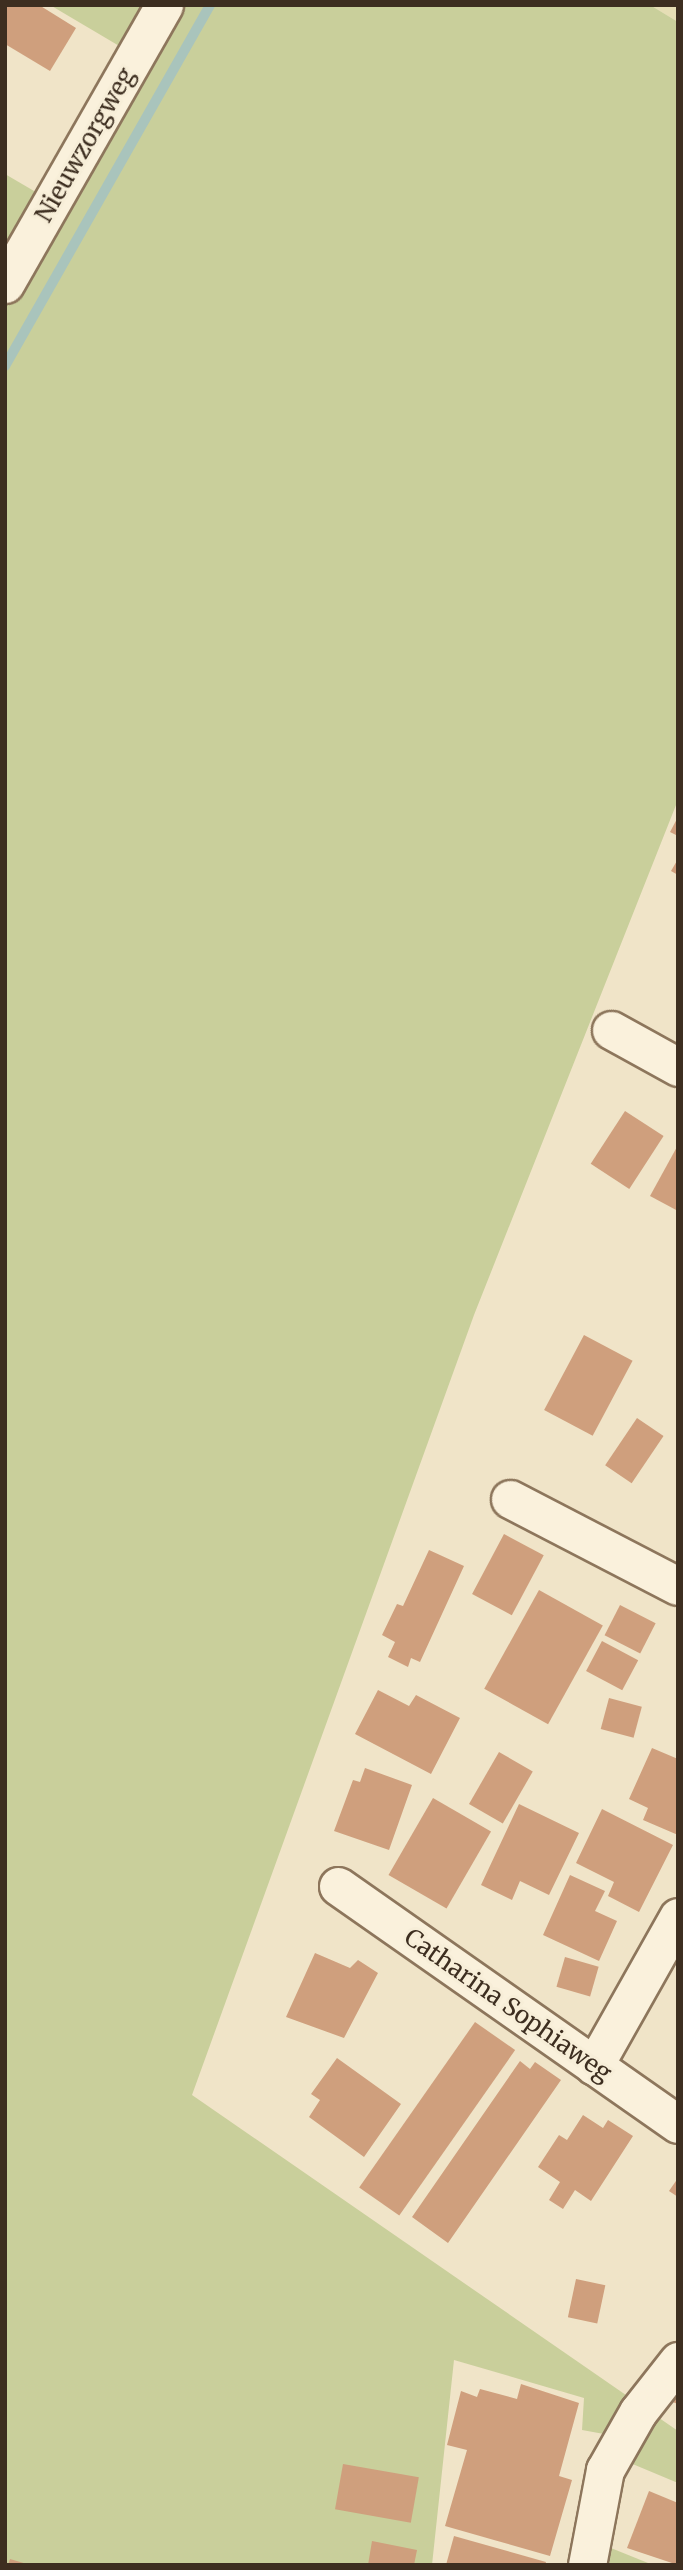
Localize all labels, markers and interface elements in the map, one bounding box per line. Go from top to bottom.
street label: Nieuwzorgweg [29,63,141,227]
street label: Catharina Sophiaweg [399,1923,617,2087]

